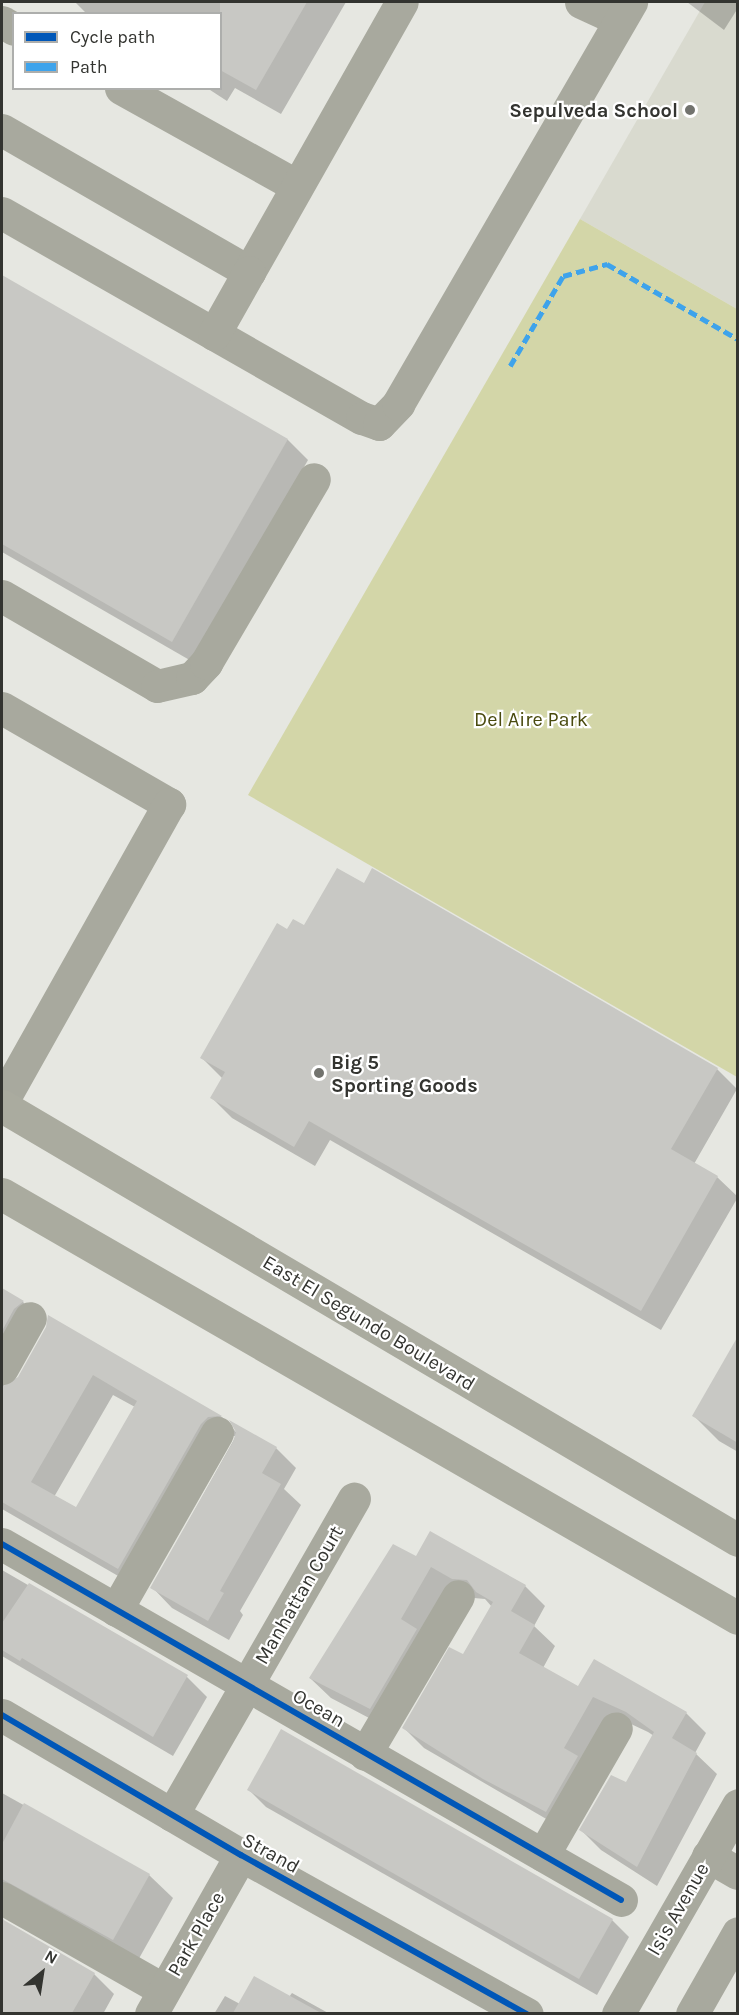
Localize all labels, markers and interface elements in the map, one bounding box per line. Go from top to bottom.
legend [12,12,222,90]
text: Cycle path [70,26,155,48]
text: Path [70,56,108,78]
place label: Sepulveda School [509,98,678,122]
marker: Sepulveda School [683,103,697,117]
park label: Del Aire Park [474,707,588,731]
place label: Big 5 Sporting Goods [331,1050,478,1097]
marker: Big 5 Sporting Goods [312,1066,326,1080]
street label: East El Segundo Boulevard [258,1250,480,1396]
street label: Manhattan Court [250,1521,348,1669]
street label: Ocean [289,1683,349,1733]
street label: Strand [238,1828,304,1878]
street label: Isis Avenue [642,1858,714,1960]
street label: Park Place [162,1887,230,1981]
north arrow [12,1943,72,2003]
text: N [42,1946,61,1968]

